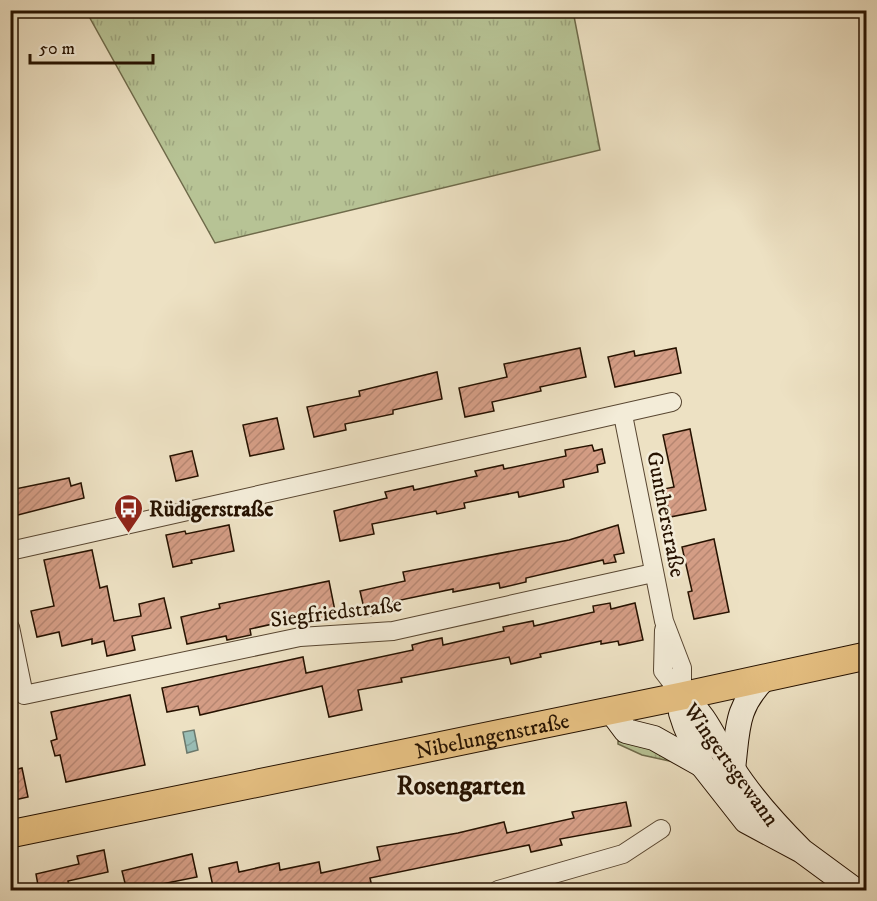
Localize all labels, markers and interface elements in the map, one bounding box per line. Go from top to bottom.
scale bar [30,27,153,65]
text: 50 m [39,38,75,60]
street label: Guntherstraße [640,449,691,579]
bus stop icon: Rüdigerstraße [112,492,144,534]
place label: Rüdigerstraße [149,496,273,523]
street label: Siegfriedstraße [269,591,403,634]
street label: Wingertsgewann [676,697,785,832]
street label: Nibelungenstraße [413,707,572,766]
district label: Rosengarten [397,770,526,803]

